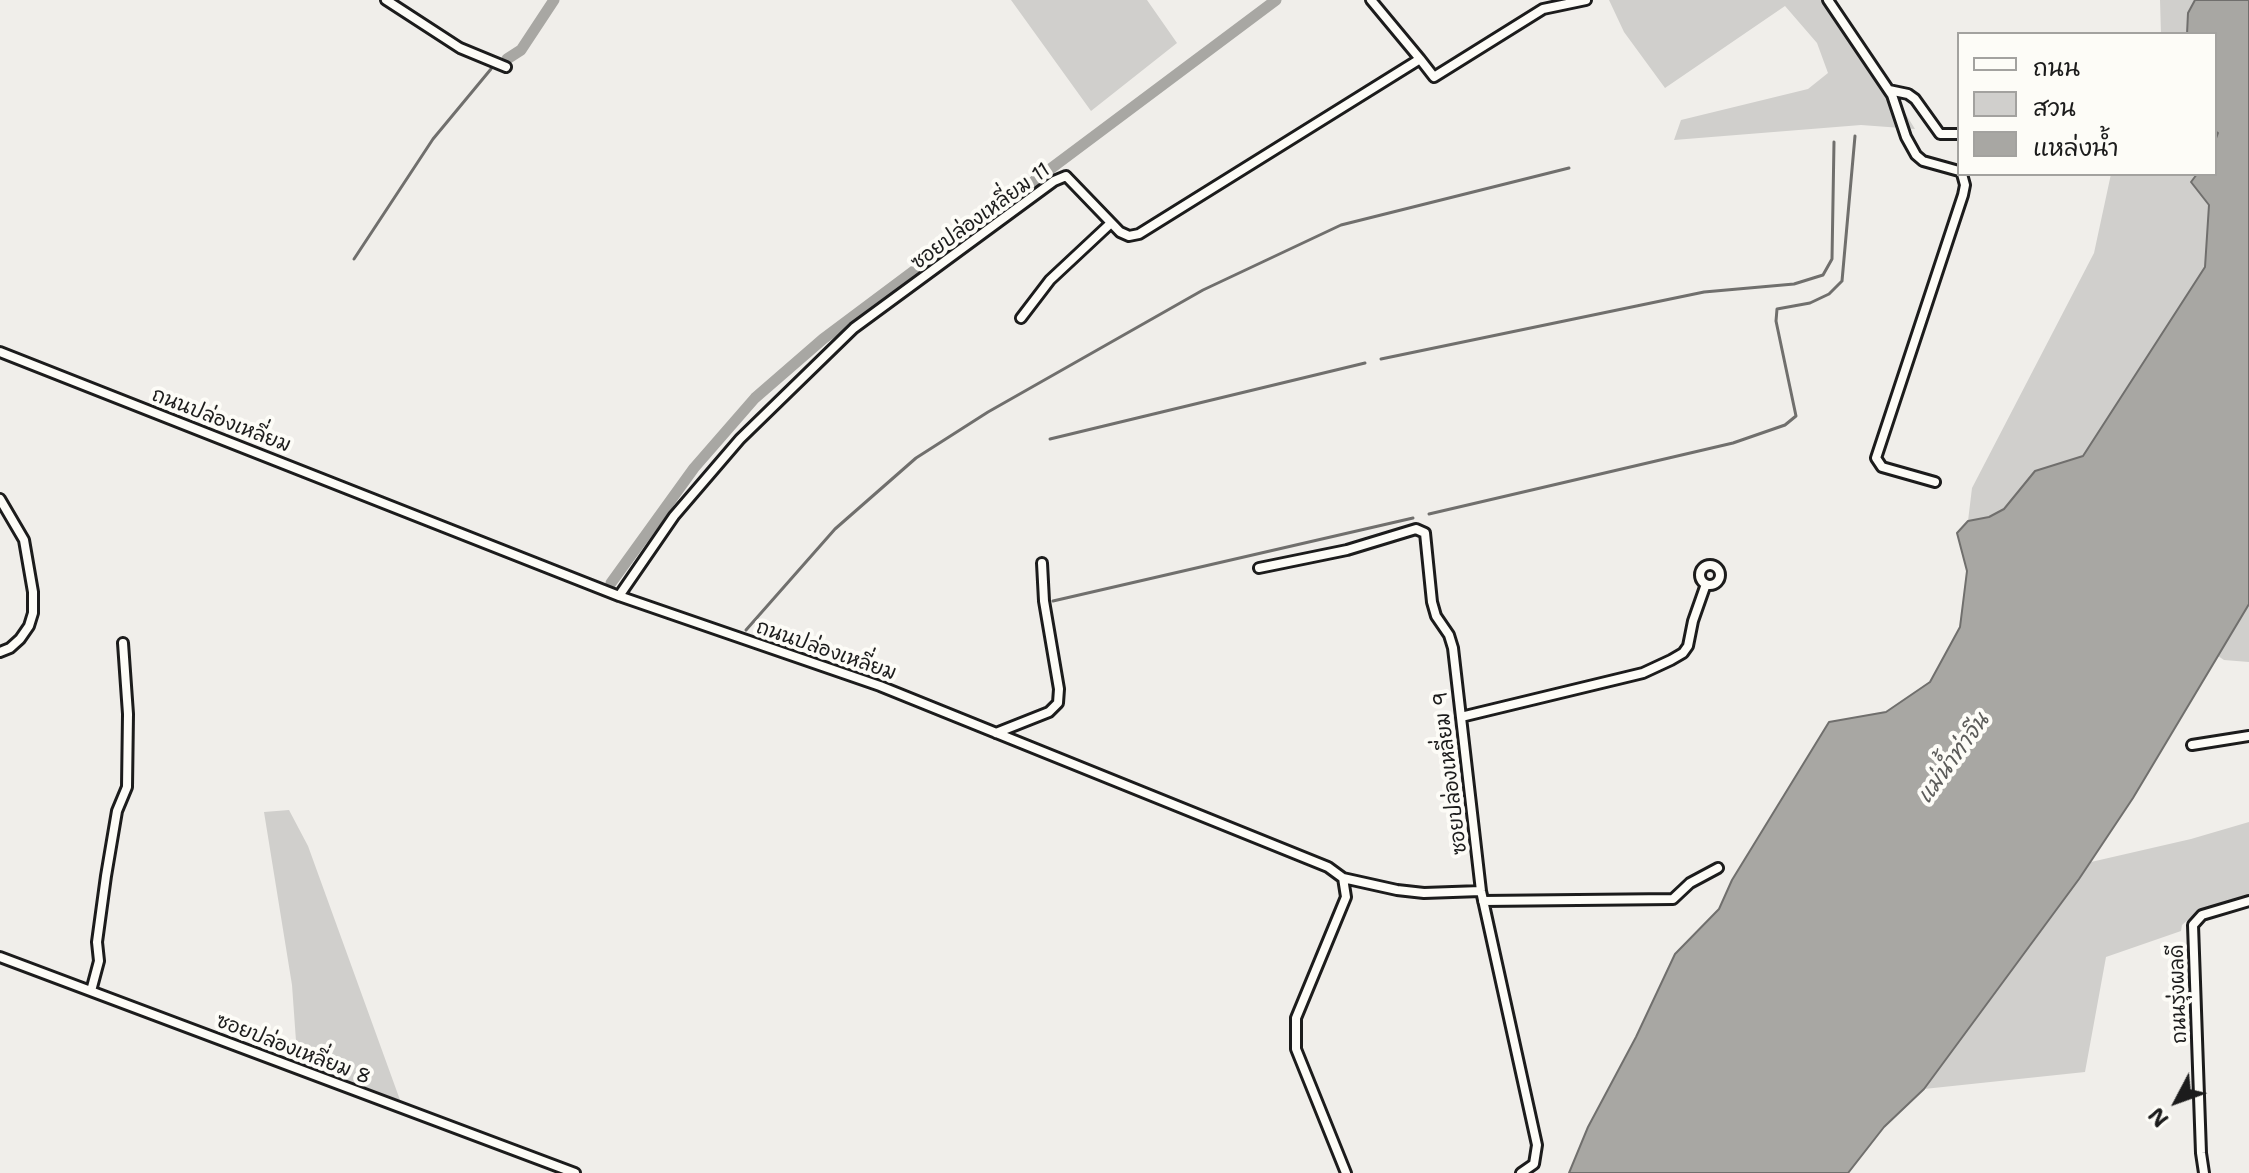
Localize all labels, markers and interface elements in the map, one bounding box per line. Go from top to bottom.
legend [1957,32,2217,176]
text: ถนน [2033,52,2080,84]
text: สวน [2033,92,2076,124]
text: แหล่งน้ำ [2033,132,2119,164]
street label: ซอยปล่องเหลี่ยม 11 [907,159,1055,275]
street label: ถนนปล่องเหลี่ยม [148,384,294,458]
street label: ถนนปล่องเหลี่ยม [753,616,899,686]
street label: ซอยปล่องเหลี่ยม 9 [1429,690,1473,856]
water label: แม่น้ำท่าจีน [1913,709,1995,809]
street label: ถนนรุ่งผลดี [2165,944,2193,1044]
street label: ซอยปล่องเหลี่ยม 8 [212,1009,374,1091]
north arrow [2137,1061,2217,1141]
text: N [2142,1101,2175,1133]

